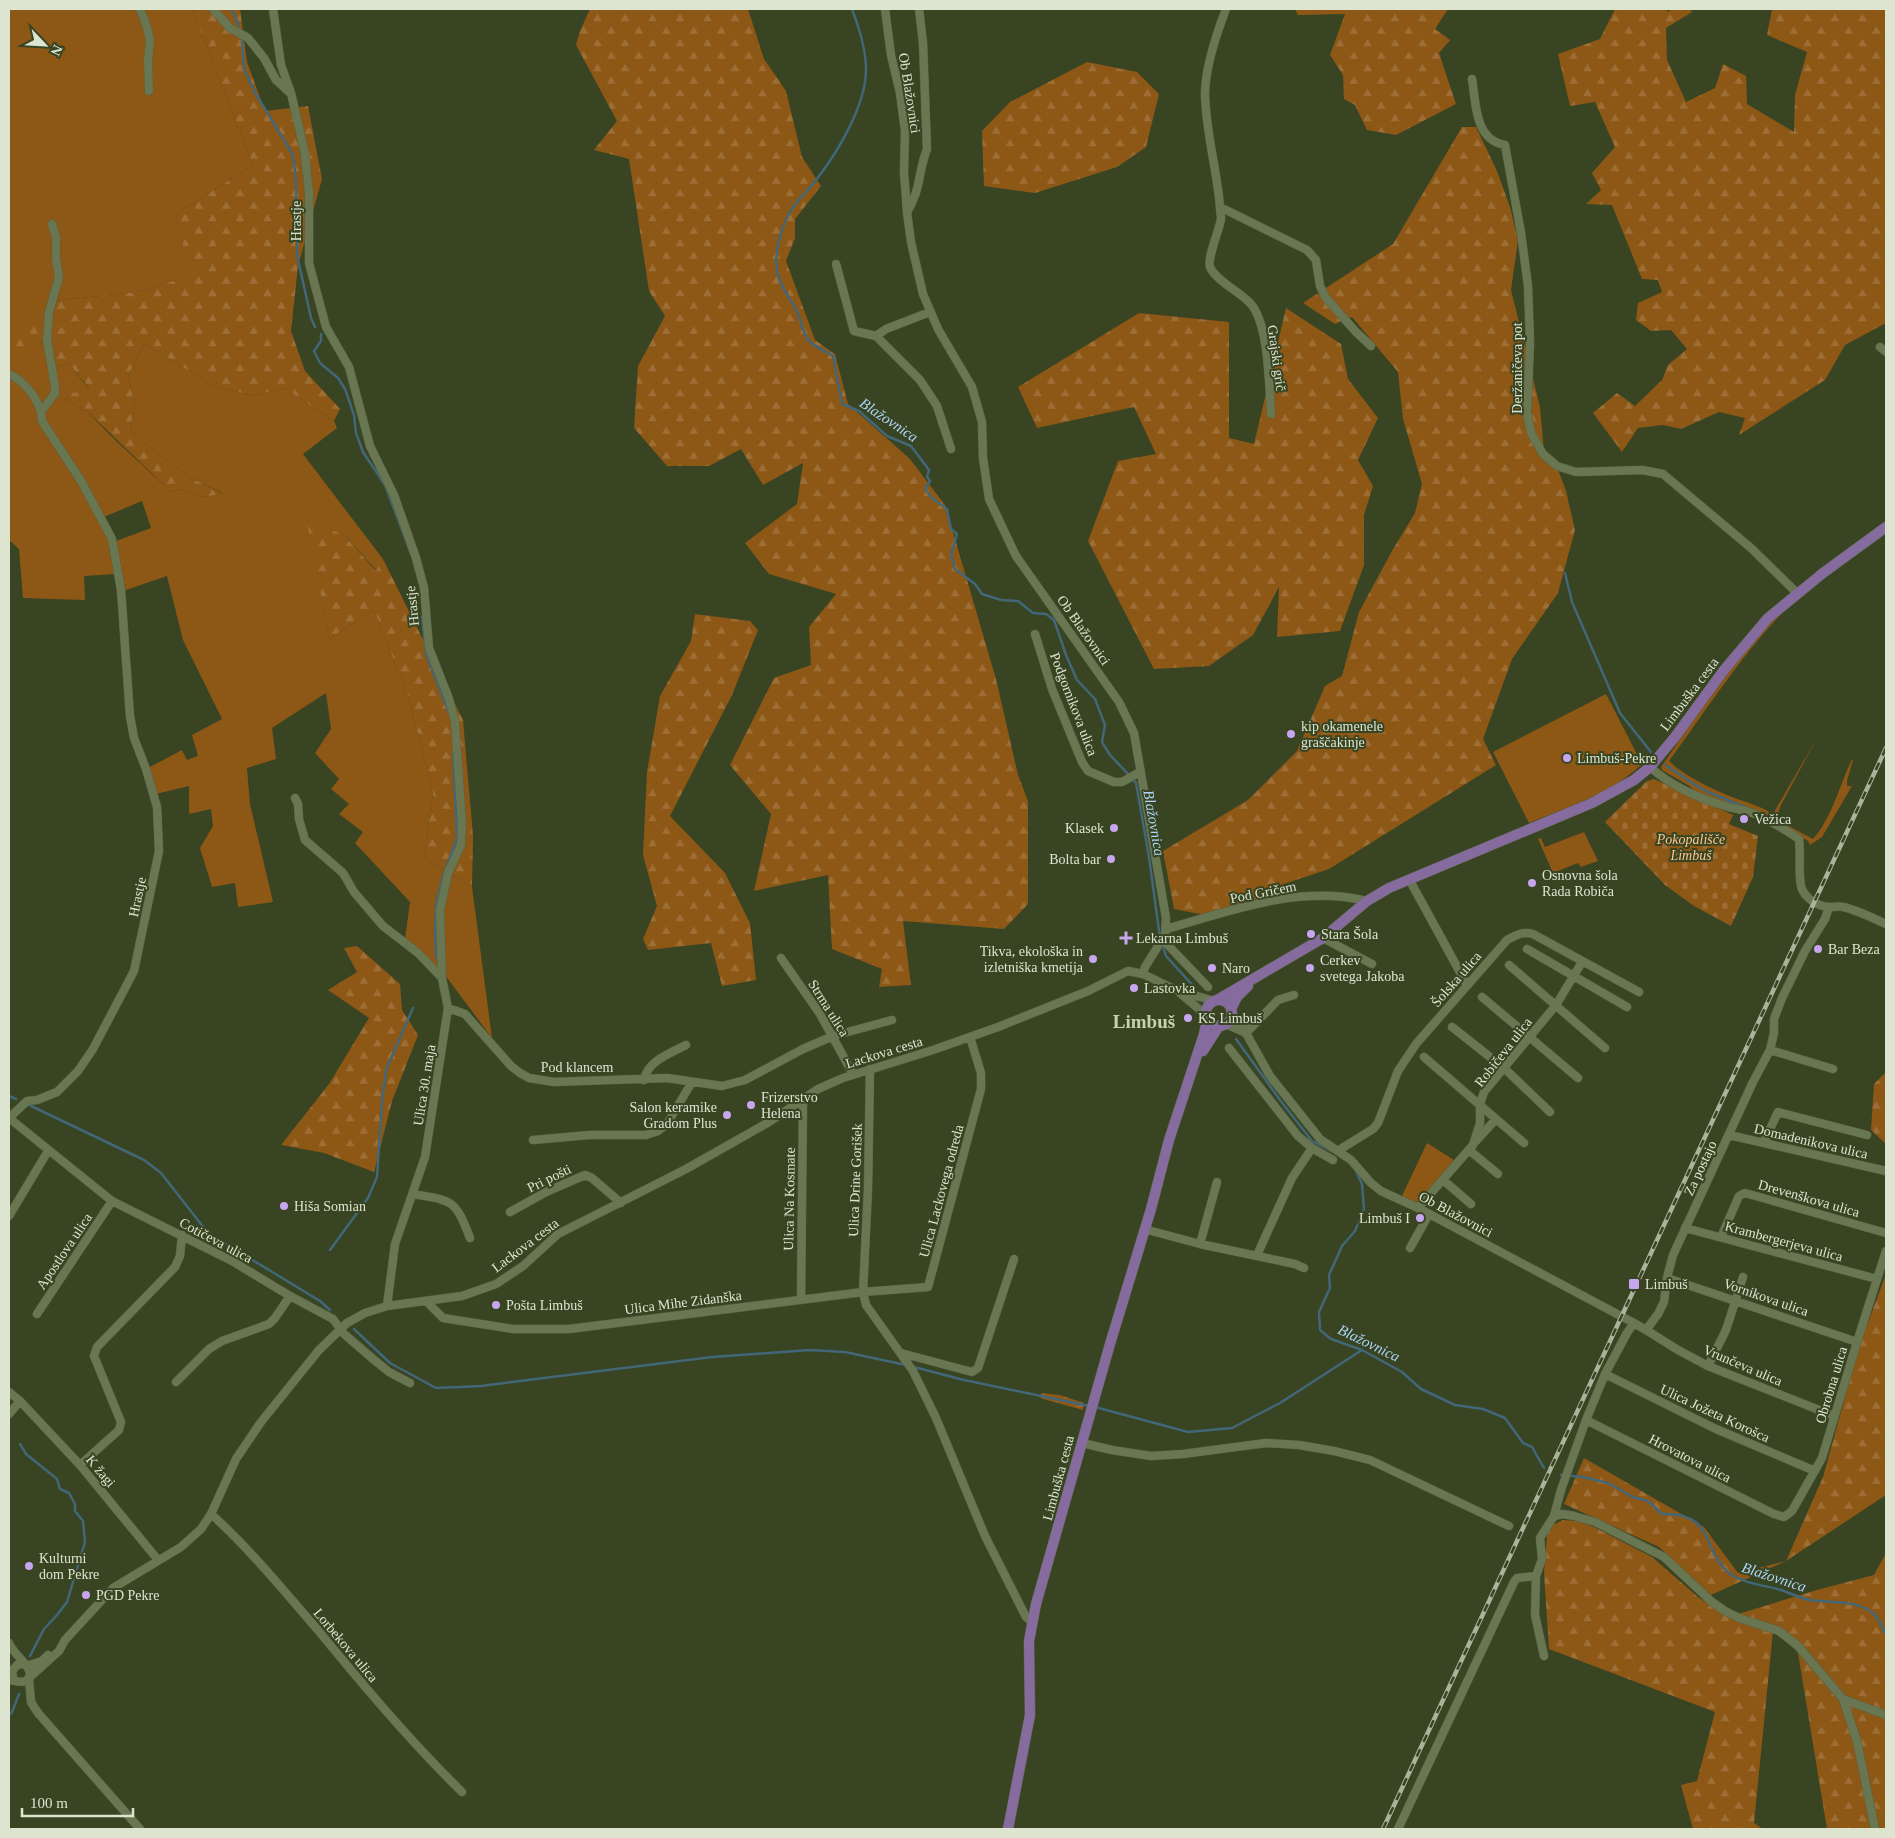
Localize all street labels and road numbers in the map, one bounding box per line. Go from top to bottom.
street label: Ob Blažovnici [896,52,923,134]
street label: Hrastje [289,201,304,241]
street label: Deržaničeva pot [1510,322,1525,414]
street label: Grajski grič [1264,324,1289,392]
street label: Hrastje [403,585,422,627]
street label: Ob Blažovnici [1054,593,1113,668]
street label: Podgornikova ulica [1047,650,1100,759]
street label: Limbuška cesta [1657,654,1722,734]
street label: Hrastje [126,876,149,918]
street label: Pod Gričem [1229,879,1298,906]
street label: Šolska ulica [1428,947,1485,1010]
street label: Strma ulica [805,977,852,1040]
street label: Robičeva ulica [1472,1014,1536,1090]
street label: Lackova cesta [844,1033,925,1071]
street label: Ulica 30. maja [411,1043,438,1127]
street label: Pod klancem [541,1060,613,1075]
street label: Domadenikova ulica [1753,1121,1870,1162]
street label: Ulica Lackovega odreda [917,1122,967,1259]
street label: Ulica Drine Gorišek [846,1123,865,1237]
street label: Za postajo [1681,1138,1720,1198]
street label: Ulica Na Kosmate [781,1147,798,1251]
street label: Pri pošti [525,1161,574,1196]
street label: Drevenškova ulica [1757,1177,1862,1220]
street label: Ob Blažovnici [1416,1189,1495,1240]
street label: Apostlova ulica [34,1210,96,1292]
street label: Cotičeva ulica [177,1215,256,1266]
street label: Lackova cesta [489,1215,562,1275]
street label: Krambergerjeva ulica [1723,1219,1845,1265]
street label: Vornikova ulica [1721,1276,1811,1319]
street label: Ulica Mihe Zidanška [623,1288,743,1317]
street label: Vrunčeva ulica [1701,1342,1785,1389]
street label: Obrobna ulica [1813,1344,1851,1425]
street label: Ulica Jožeta Korošca [1658,1382,1773,1446]
street label: Hrovatova ulica [1646,1431,1734,1486]
street label: Limbuška cesta [1040,1433,1077,1522]
street label: K žagi [83,1452,118,1490]
street label: Lorbekova ulica [311,1606,381,1686]

